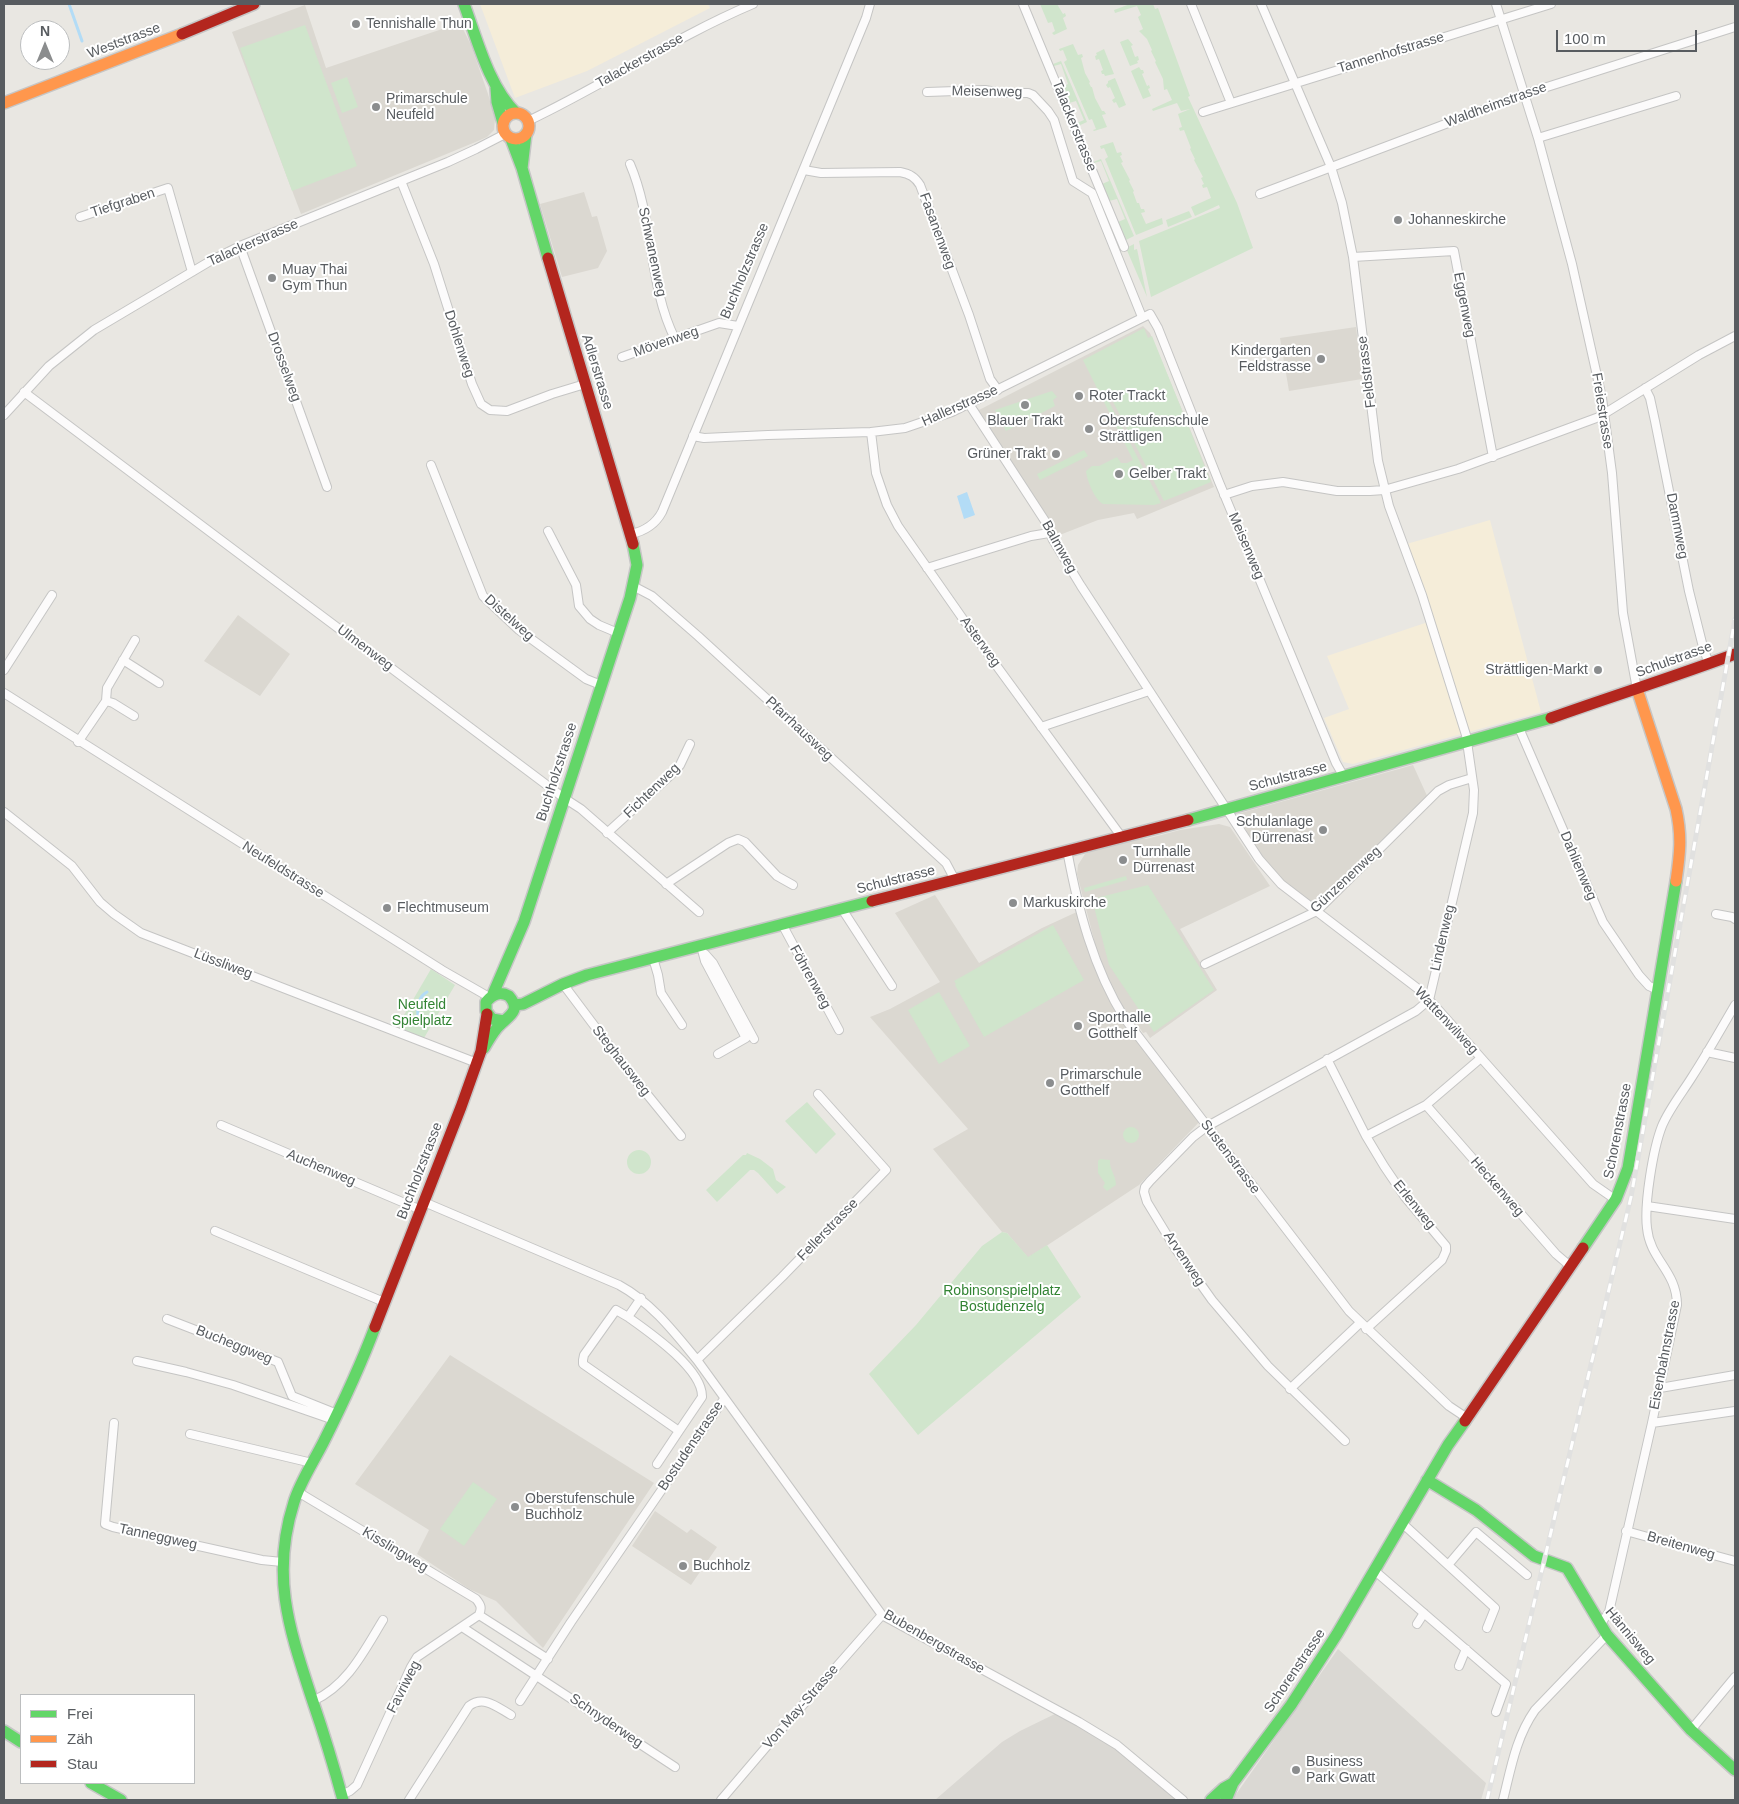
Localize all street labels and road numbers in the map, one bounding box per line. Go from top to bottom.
street label: Weststrasse [85,19,163,63]
street label: Tannenhofstrasse [1336,29,1446,77]
street label: Talackerstrasse [593,30,687,92]
street label: Talackerstrasse [1048,78,1100,174]
street label: Waldheimstrasse [1443,79,1549,131]
street label: Meisenweg [951,83,1023,101]
street label: Tiefgraben [89,185,157,221]
street label: Fasanenweg [915,190,959,272]
street label: Schwanenweg [634,206,670,298]
street label: Talackerstrasse [205,216,301,270]
street label: Buchholzstrasse [717,220,773,322]
street label: Eggenweg [1449,271,1479,339]
street label: Dohlenweg [440,308,478,380]
street label: Mövenweg [631,323,701,361]
street label: Drosselweg [264,330,304,404]
street label: Adlerstrasse [578,332,616,412]
street label: Feldstrasse [1354,335,1380,409]
street label: Freiestrasse [1588,372,1616,450]
street label: Hallerstrasse [919,382,1001,430]
street label: Dammweg [1662,492,1692,560]
street label: Meisenweg [1224,510,1268,582]
street label: Balmweg [1038,518,1080,576]
street label: Distelweg [481,591,537,645]
street label: Asterweg [956,613,1004,671]
street label: Ulmenweg [334,621,396,675]
street label: Schulstrasse [1633,638,1715,682]
street label: Pfarrhausweg [762,693,836,765]
street label: Buchholzstrasse [533,721,581,823]
street label: Schulstrasse [1247,759,1329,795]
street label: Fichtenweg [620,760,684,822]
street label: Dahlienweg [1556,829,1600,903]
street label: Neufeldstrasse [239,838,327,902]
street label: Günzenenweg [1307,843,1385,917]
street label: Schulstrasse [855,862,937,898]
street label: Lindenweg [1427,903,1459,973]
street label: Föhrenweg [786,942,834,1012]
street label: Lüssliweg [191,945,255,983]
street label: Wattenwilweg [1411,984,1481,1058]
street label: Steghausweg [588,1022,654,1100]
street label: Schorenstrasse [1600,1082,1636,1180]
street label: Sustenstrasse [1197,1117,1263,1197]
street label: Buchholzstrasse [394,1120,446,1222]
street label: Auchenweg [284,1146,358,1190]
street label: Heckenweg [1467,1154,1527,1220]
street label: Erlenweg [1389,1177,1439,1233]
street label: Fellerstrasse [794,1195,862,1265]
street label: Arvenweg [1160,1228,1208,1290]
street label: Eisenbahnstrasse [1646,1299,1684,1411]
street label: Bucheggweg [193,1322,275,1368]
street label: Bostudenstrasse [655,1398,727,1494]
street label: Tanneggweg [117,1521,199,1553]
street label: Kisslingweg [359,1524,431,1576]
street label: Breitenweg [1645,1528,1717,1564]
street label: Hännisweg [1601,1604,1659,1668]
street label: Bubenbergstrasse [881,1606,987,1678]
street label: Schorenstrasse [1261,1626,1329,1716]
street label: Favriweg [384,1658,424,1716]
street label: Von May-Strasse [760,1661,842,1753]
street label: Schnyderweg [566,1690,646,1752]

